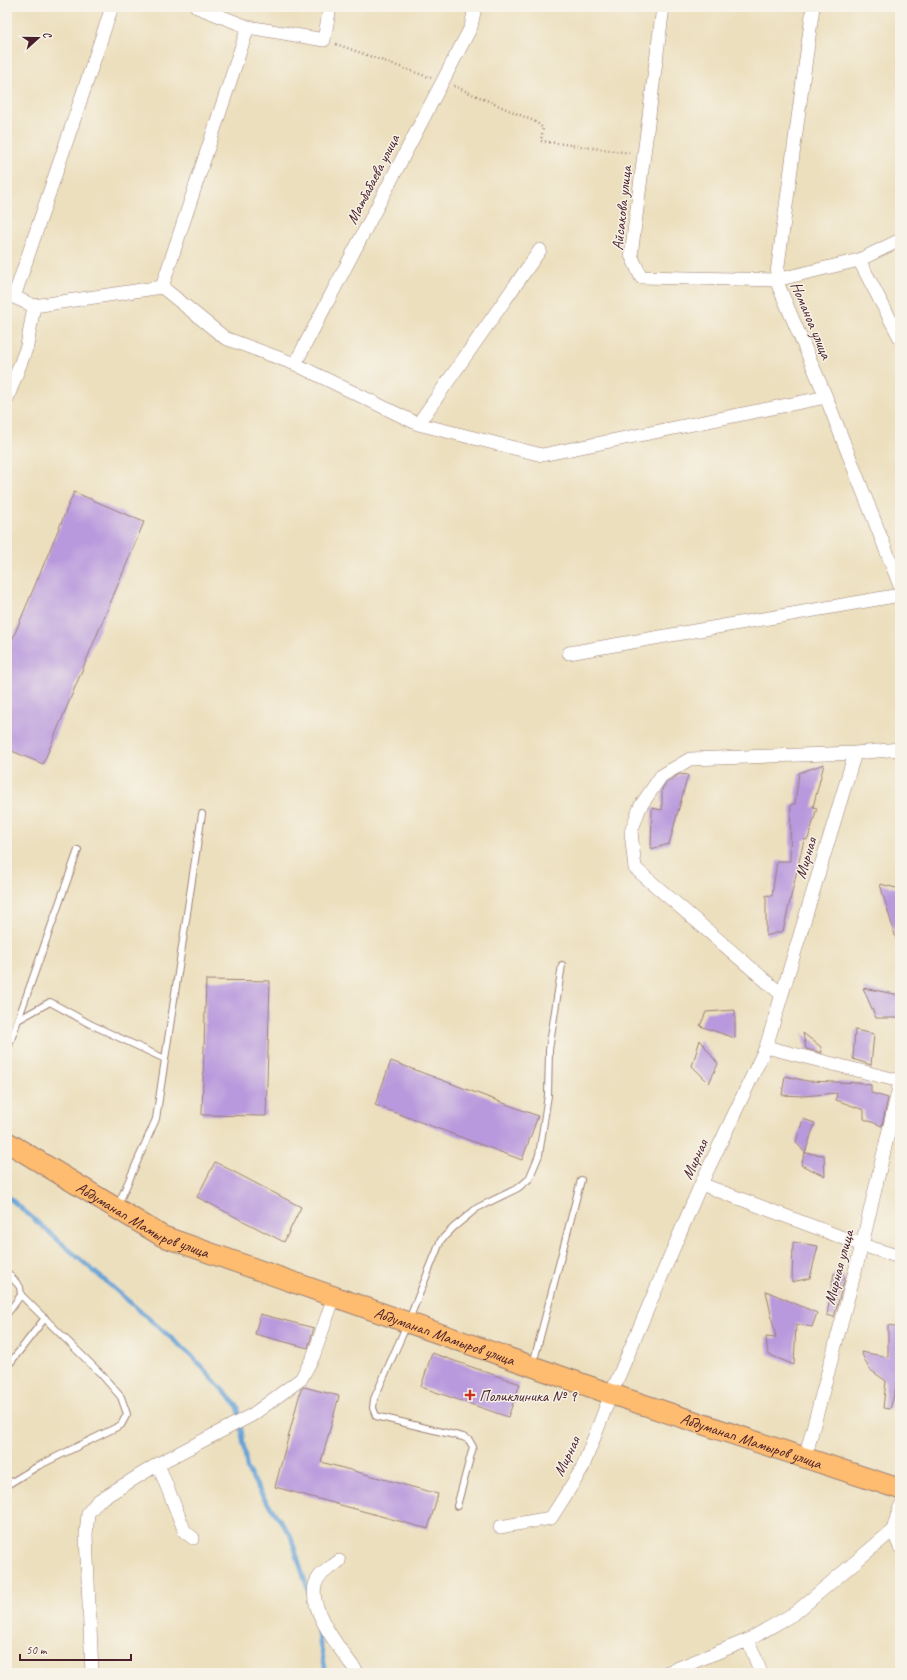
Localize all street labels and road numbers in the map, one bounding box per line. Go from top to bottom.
street label: Матбабаева улица [342,130,405,228]
street label: Айсакова улица [608,163,637,251]
street label: Номаноа улица [786,279,837,363]
street label: Мирная [790,834,822,881]
street label: Мирная [677,1135,713,1183]
street label: Абдуманап Мамыров улица [72,1177,213,1263]
street label: Мирная улица [819,1226,859,1307]
street label: Абдуманап Мамыров улица [372,1303,518,1371]
street label: Абдуманап Мамыров улица [678,1409,825,1474]
street label: Мирная [549,1432,586,1480]

